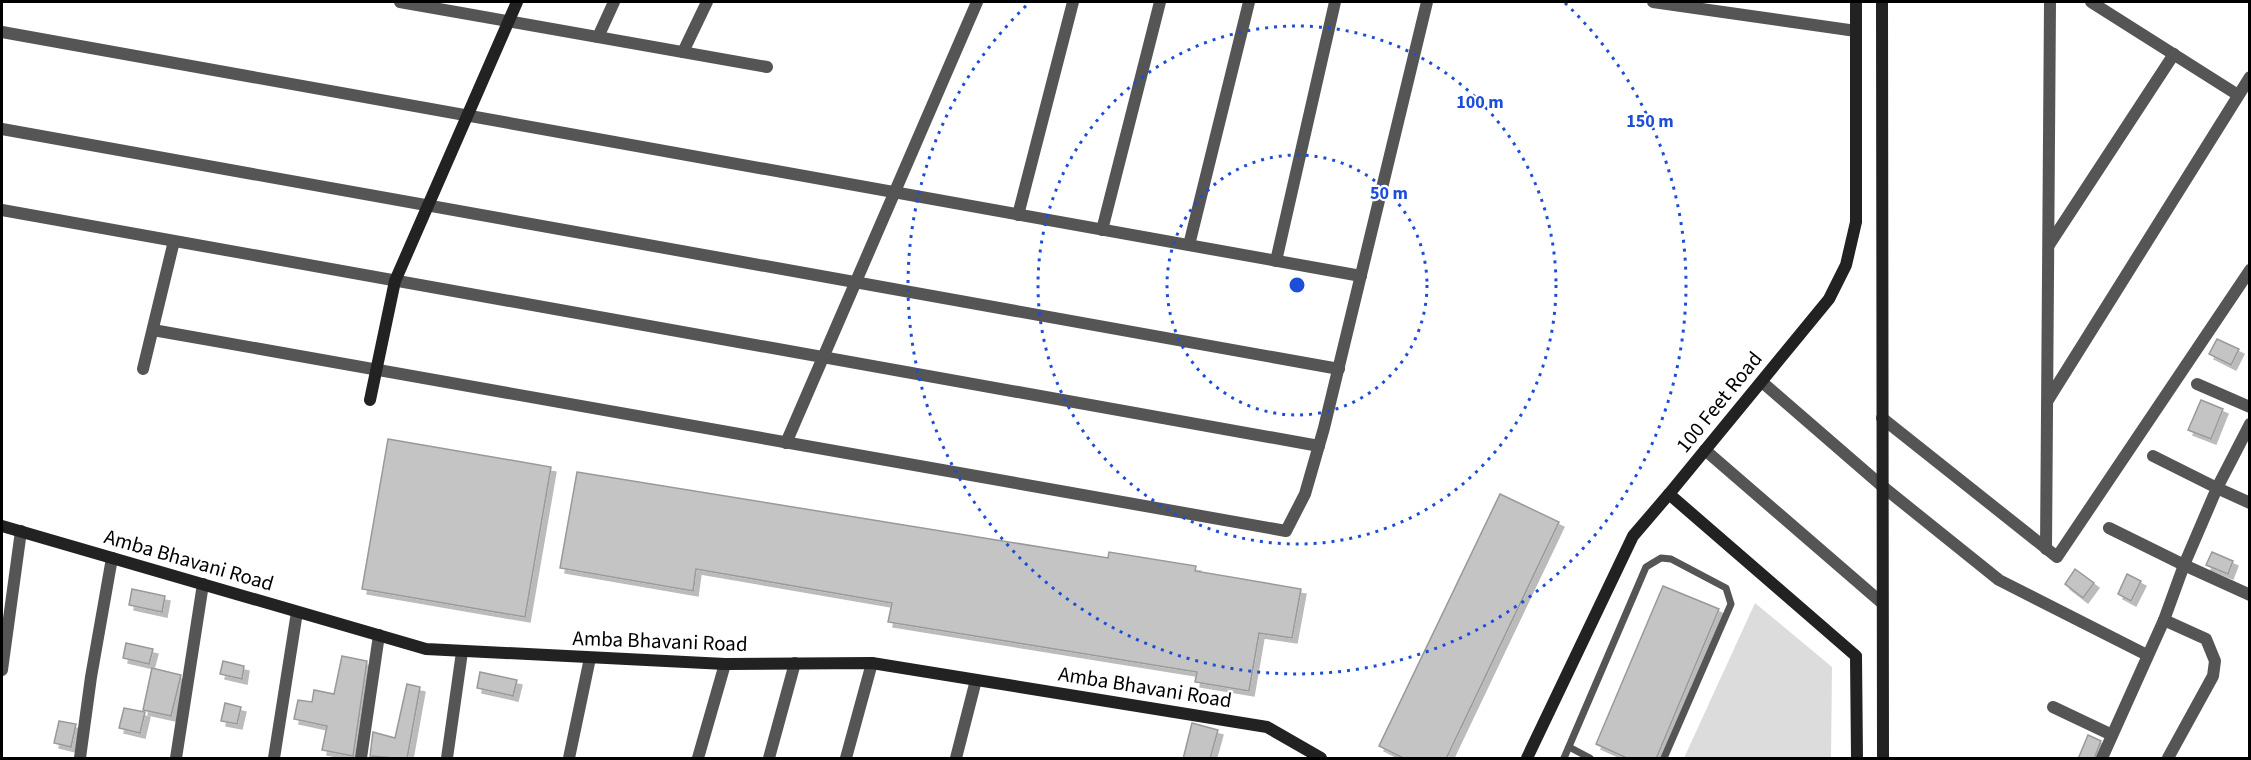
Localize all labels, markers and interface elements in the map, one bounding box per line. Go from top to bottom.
text: 100 m [1456,90,1504,115]
text: 150 m [1626,109,1674,134]
text: 50 m [1370,181,1408,206]
centre of rings [1287,275,1307,295]
street label: 100 Feet Road [1669,345,1769,459]
street label: Amba Bhavani Road [101,521,277,599]
street label: Amba Bhavani Road [572,623,748,659]
street label: Amba Bhavani Road [1056,658,1234,716]

